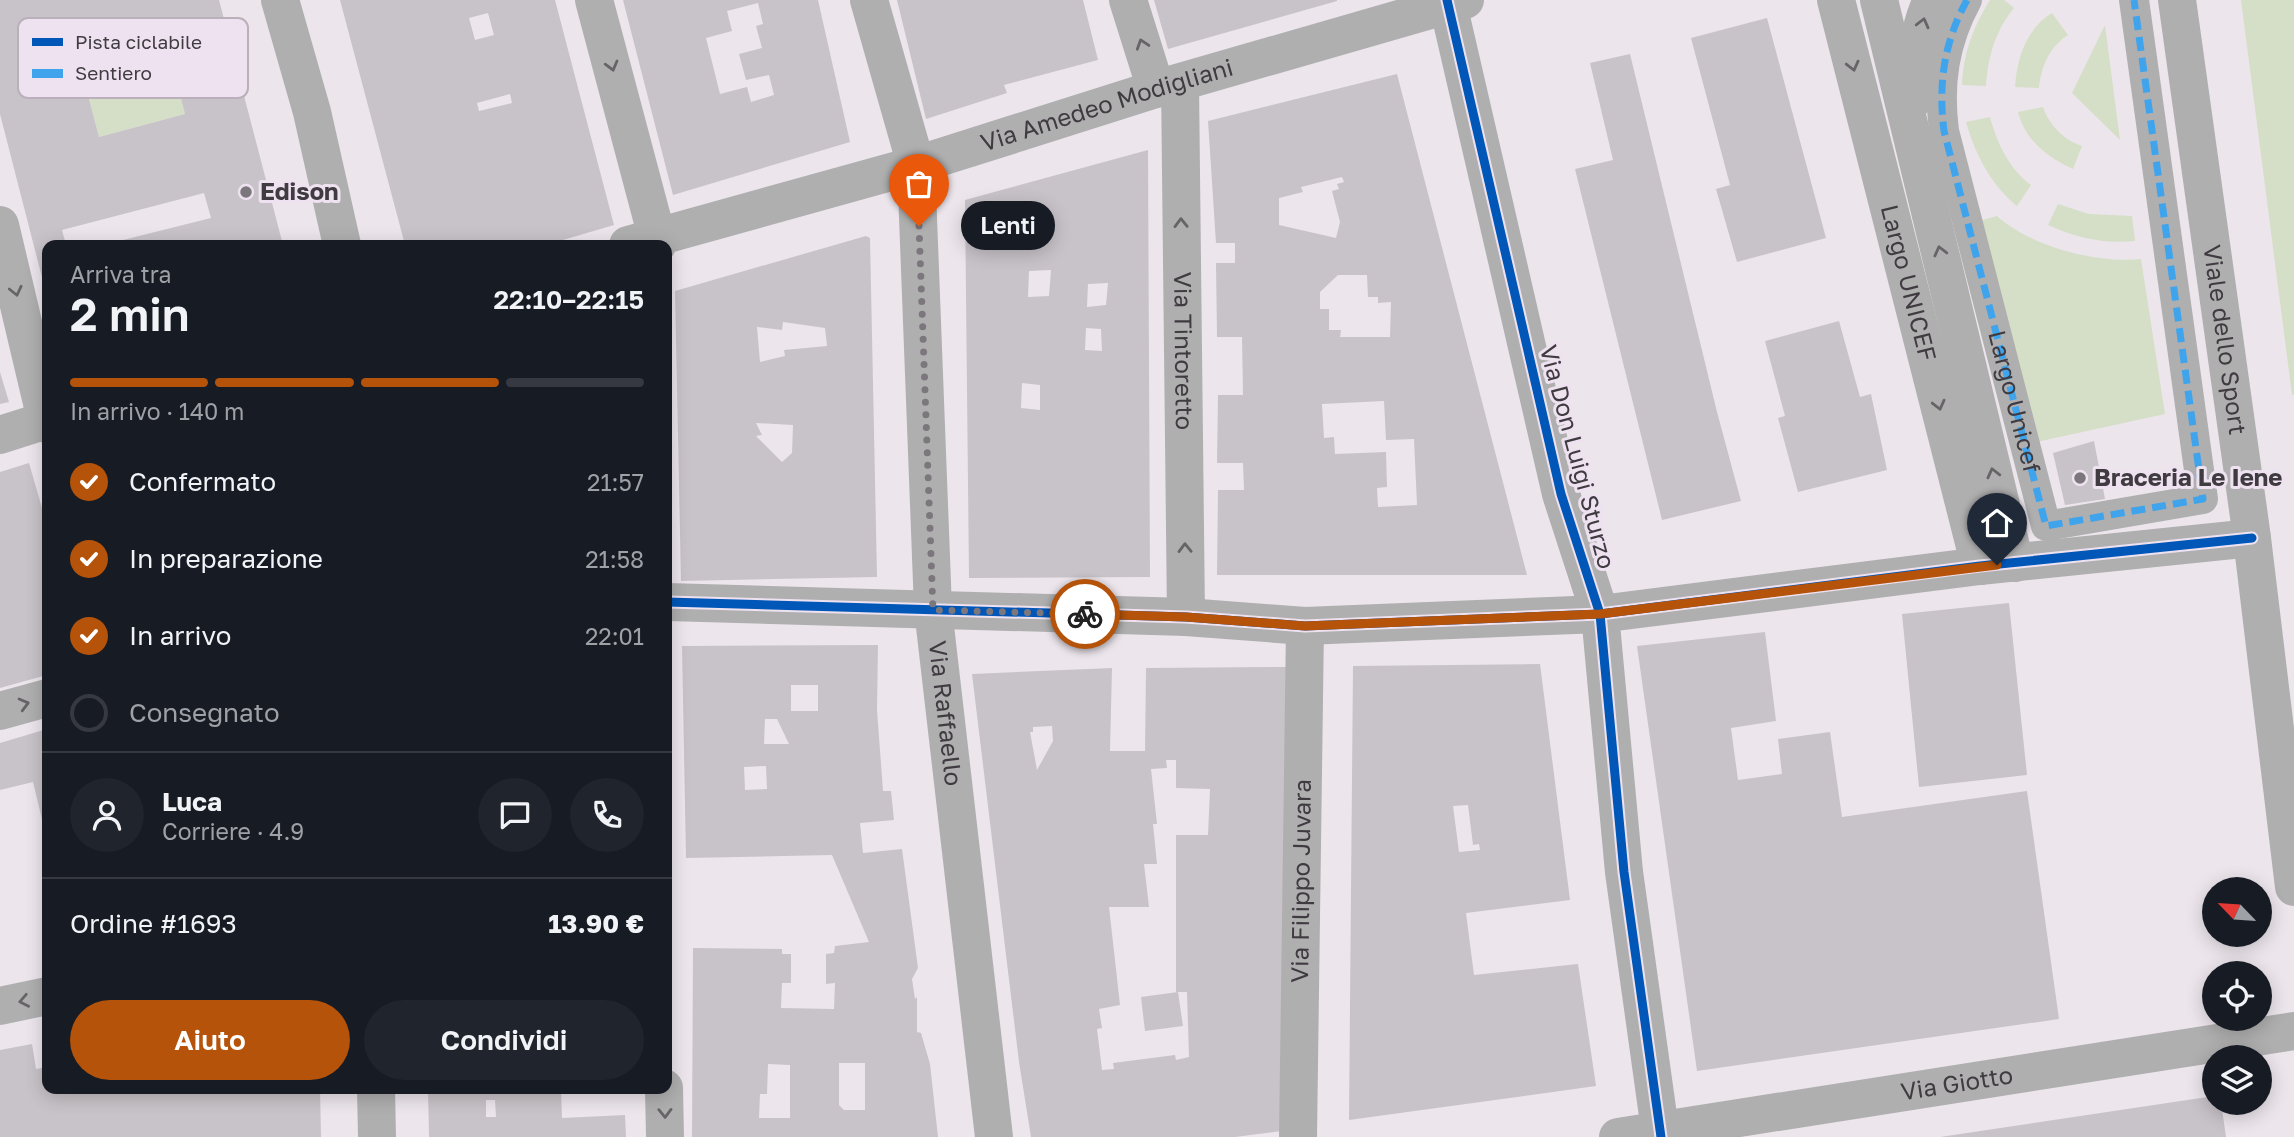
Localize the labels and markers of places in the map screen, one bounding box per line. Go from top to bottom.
pin [889,154,949,226]
place label: Edison [260,176,339,205]
marker: Edison [238,184,254,200]
callout: Lenti [961,202,1056,250]
place label: Braceria Le Iene [2094,462,2283,491]
marker: Braceria Le Iene [2072,470,2088,486]
pin [1967,493,2027,565]

